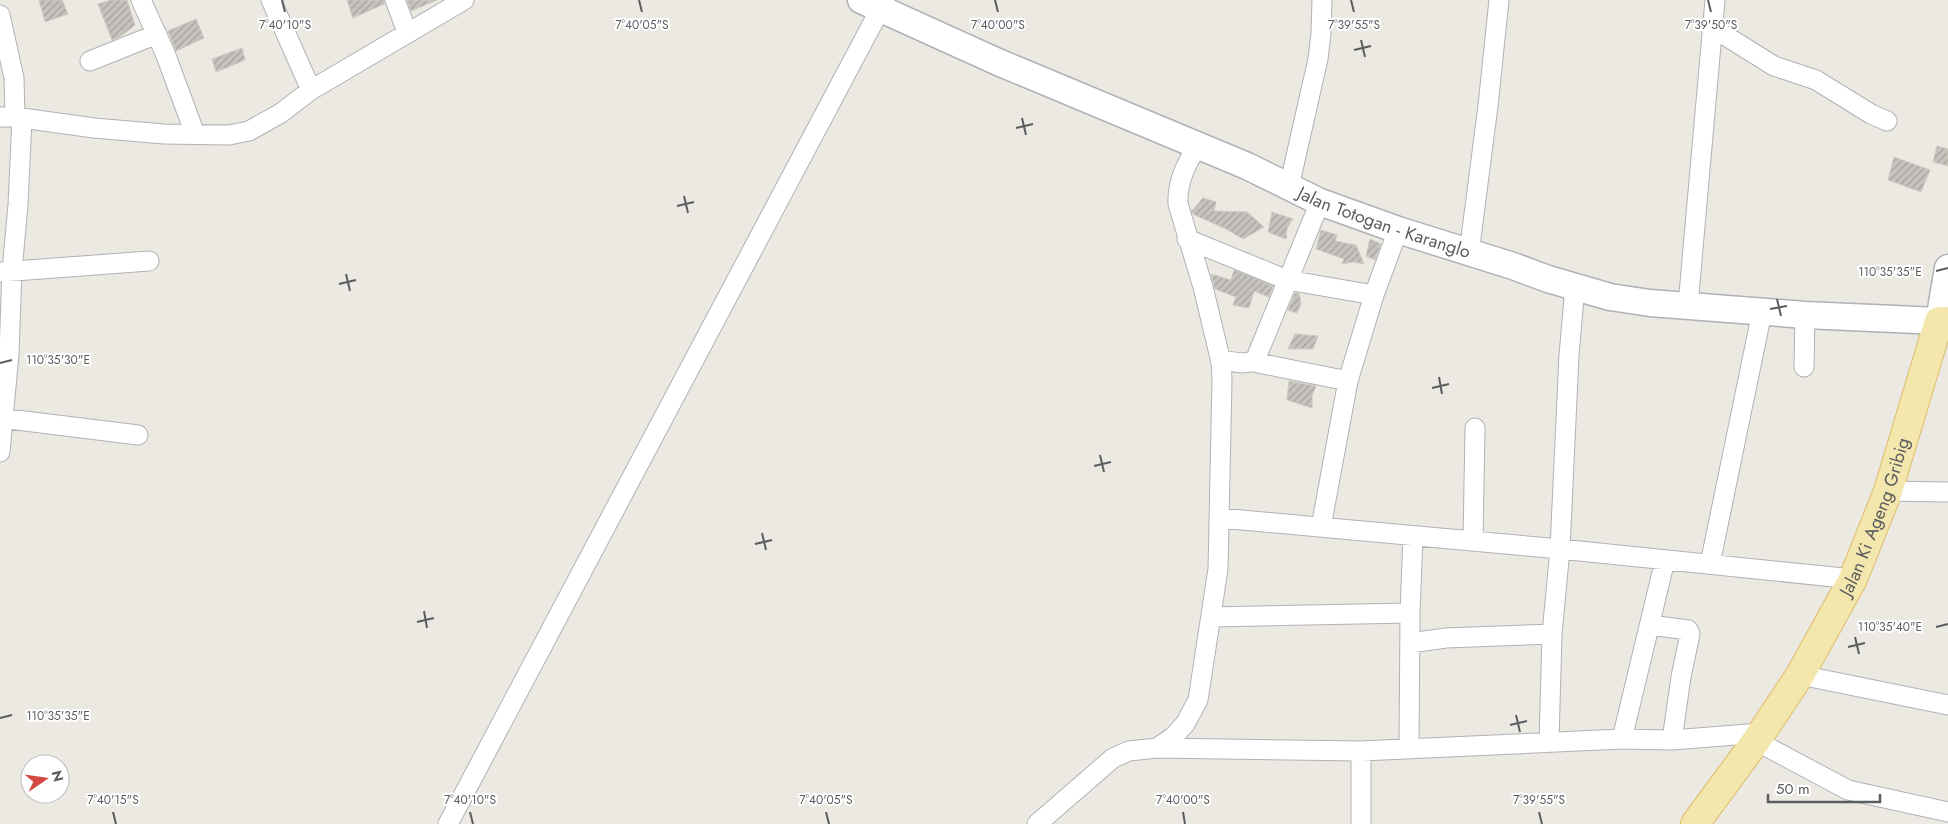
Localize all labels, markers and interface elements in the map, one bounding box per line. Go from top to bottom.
text: 7°40'10"S [259,16,311,34]
text: 7°40'05"S [615,16,669,34]
text: 7°40'00"S [971,16,1025,34]
text: 7°39'55"S [1328,16,1381,34]
text: 7°39'50"S [1685,16,1738,34]
street label: Jalan Totogan - Karanglo [1291,179,1474,265]
text: 110°35'35"E [1858,263,1922,281]
text: 110°35'30"E [26,351,90,369]
street label: Jalan Ki Ageng Gribig [1832,435,1916,603]
text: 110°35'40"E [1858,618,1922,636]
text: 110°35'35"E [26,707,90,725]
north arrow [20,754,70,804]
text: N [47,768,69,784]
scale bar [1768,772,1880,804]
text: 50 m [1776,778,1810,800]
text: 7°40'15"S [87,791,139,809]
text: 7°40'10"S [444,791,496,809]
text: 7°40'05"S [799,791,853,809]
text: 7°40'00"S [1156,791,1210,809]
text: 7°39'55"S [1513,791,1566,809]

